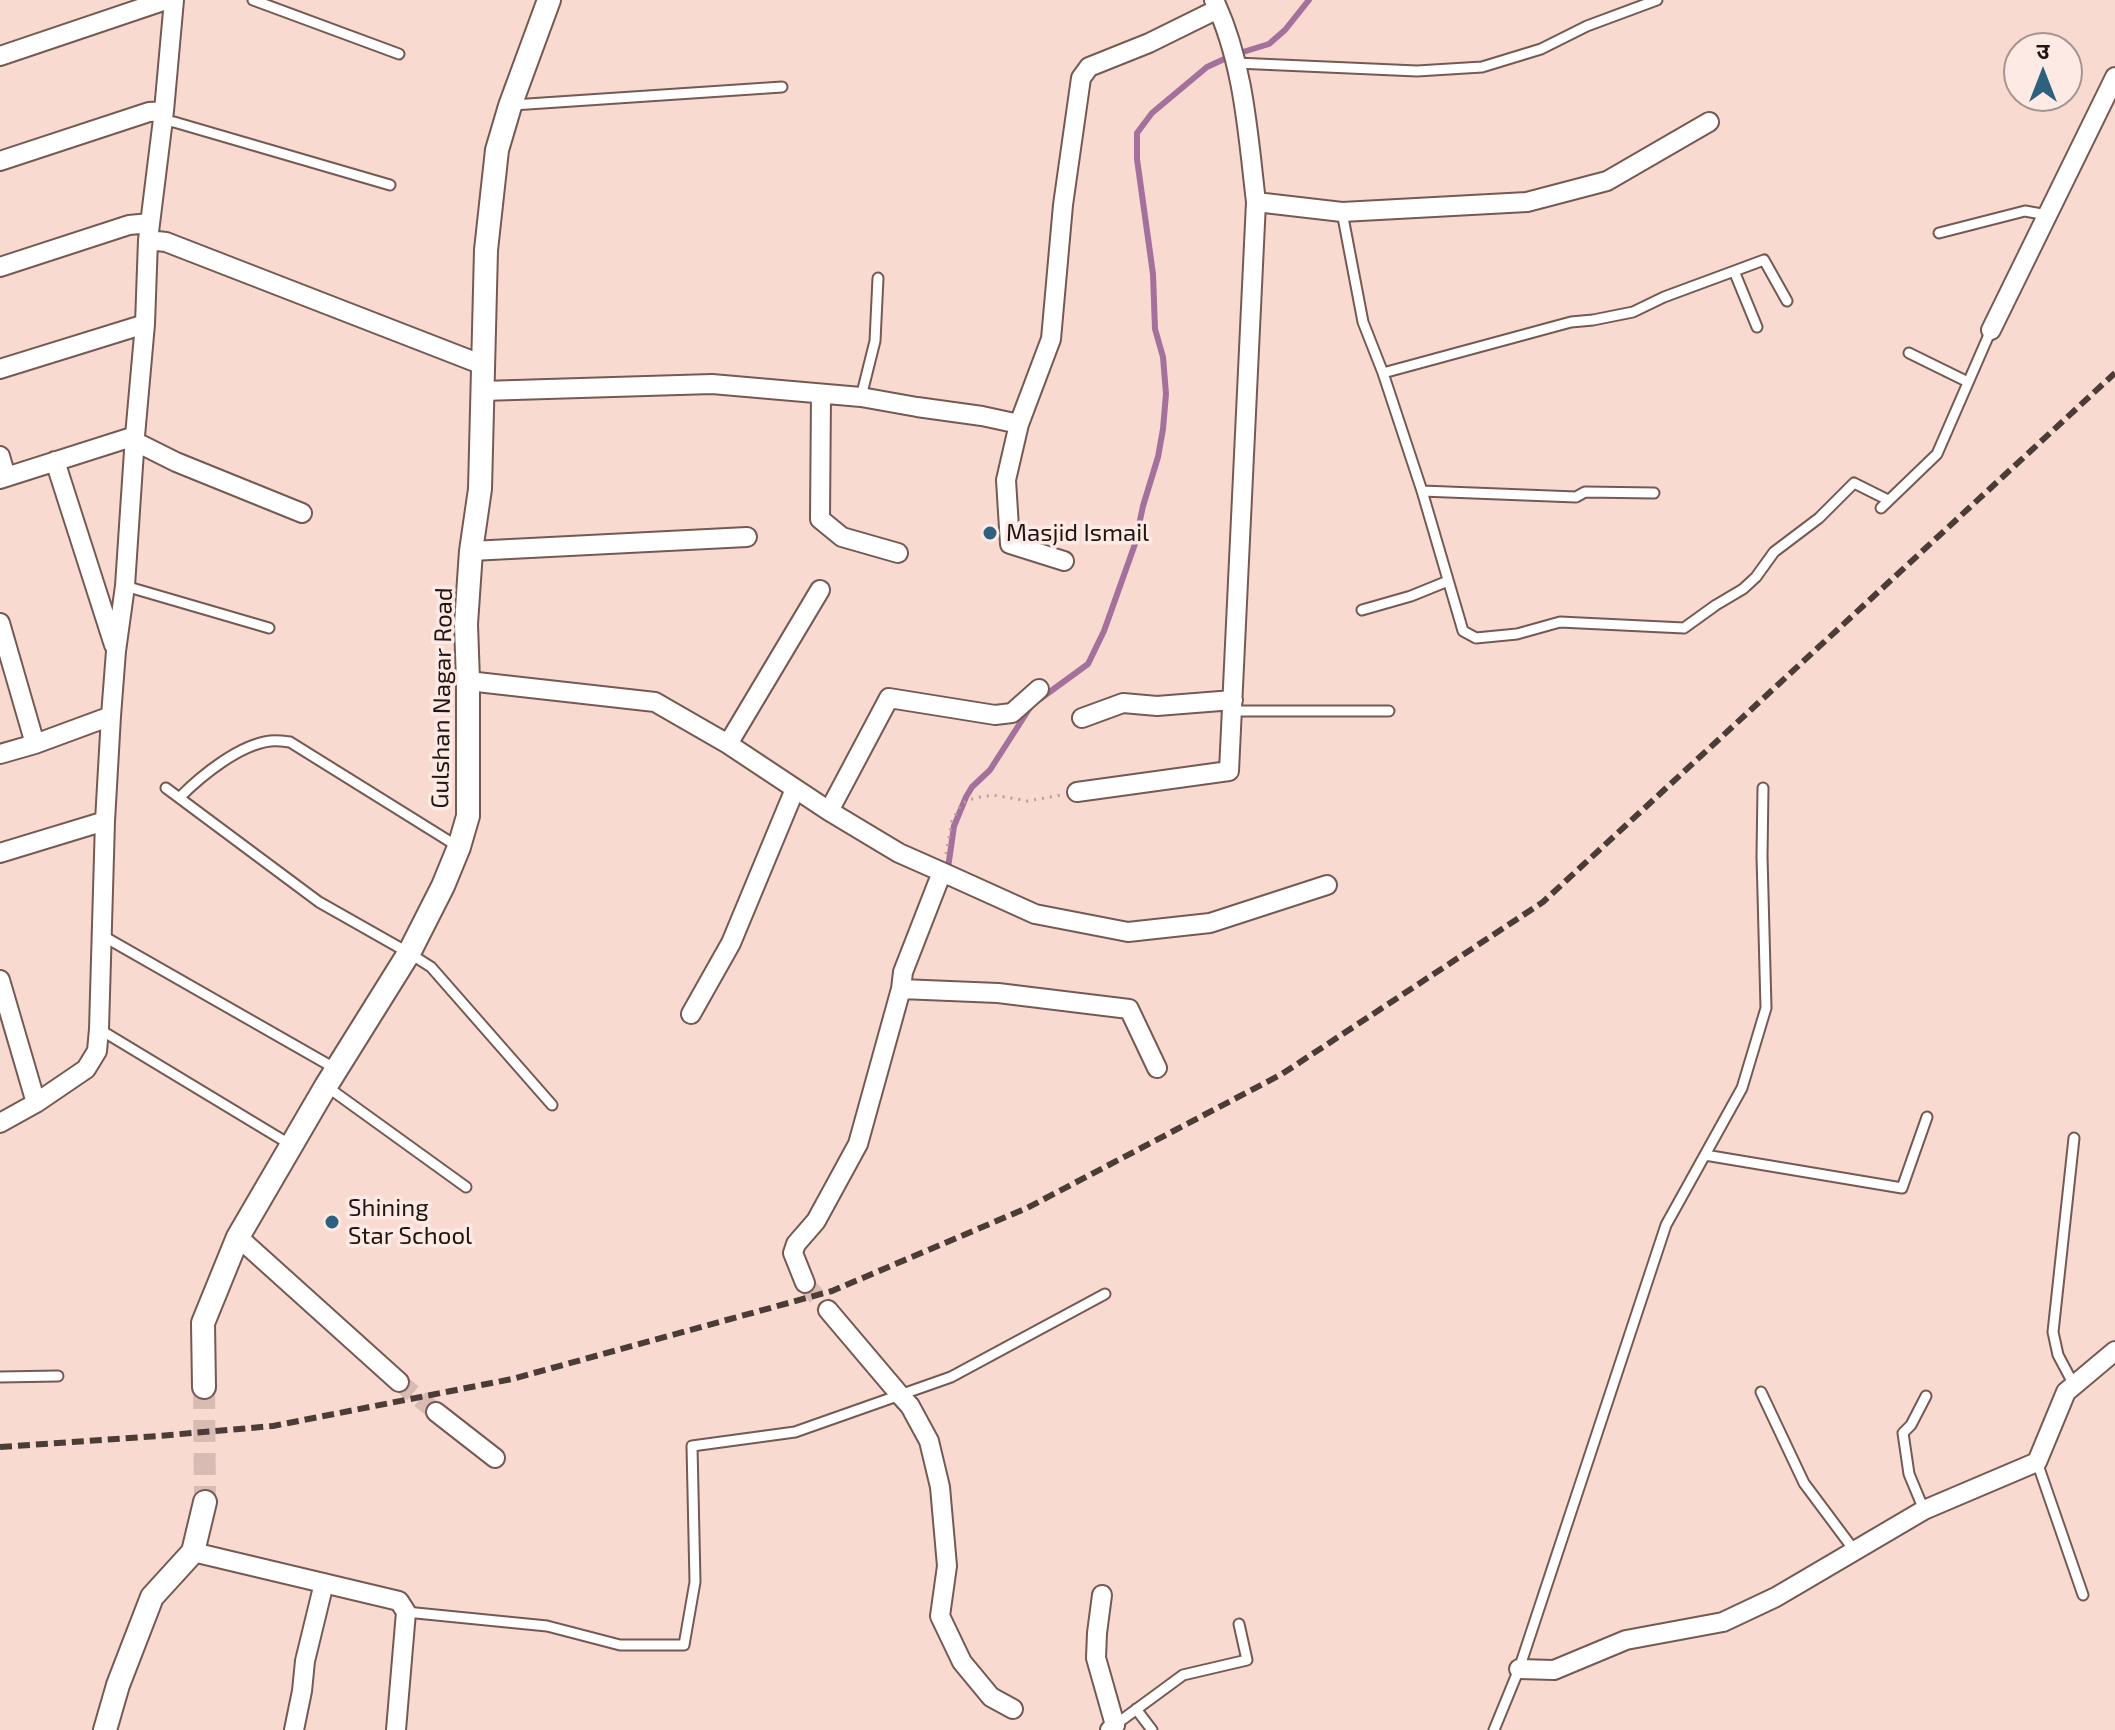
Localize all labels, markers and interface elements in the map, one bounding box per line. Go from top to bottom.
north arrow [2003,32,2083,112]
text: उ [2037,37,2049,63]
place label: Masjid Ismail [1006,519,1149,547]
marker: Masjid Ismail [981,524,999,542]
street label: Gulshan Nagar Road [426,587,458,809]
place label: Shining Star School [348,1194,472,1250]
marker: Shining Star School [323,1213,341,1231]

